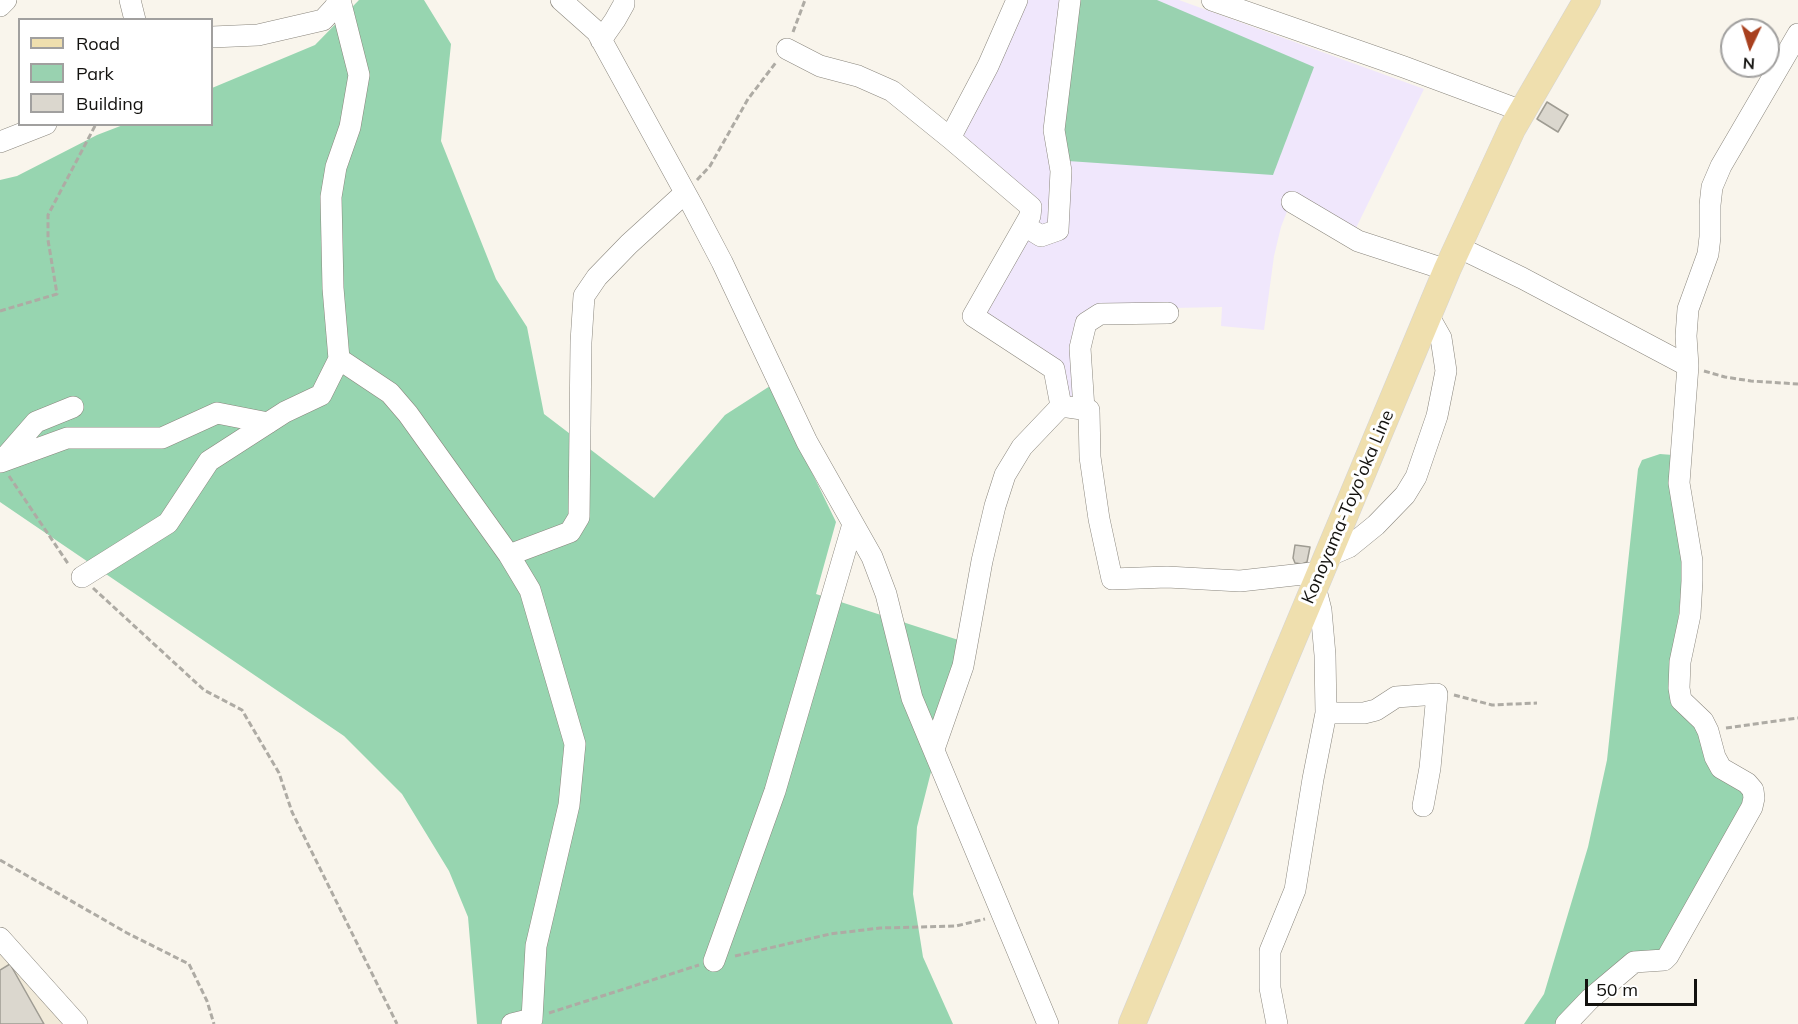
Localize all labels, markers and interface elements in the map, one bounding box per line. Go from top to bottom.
legend [18,18,213,126]
north arrow [1720,18,1780,78]
text: Road [76,32,120,55]
text: N [1742,54,1756,74]
text: Park [76,62,114,85]
text: Building [76,92,144,115]
street label: Konoyama-Toyo'oka Line [1297,407,1399,607]
scale bar [1588,967,1700,1005]
text: 50 m [1596,978,1638,1001]

